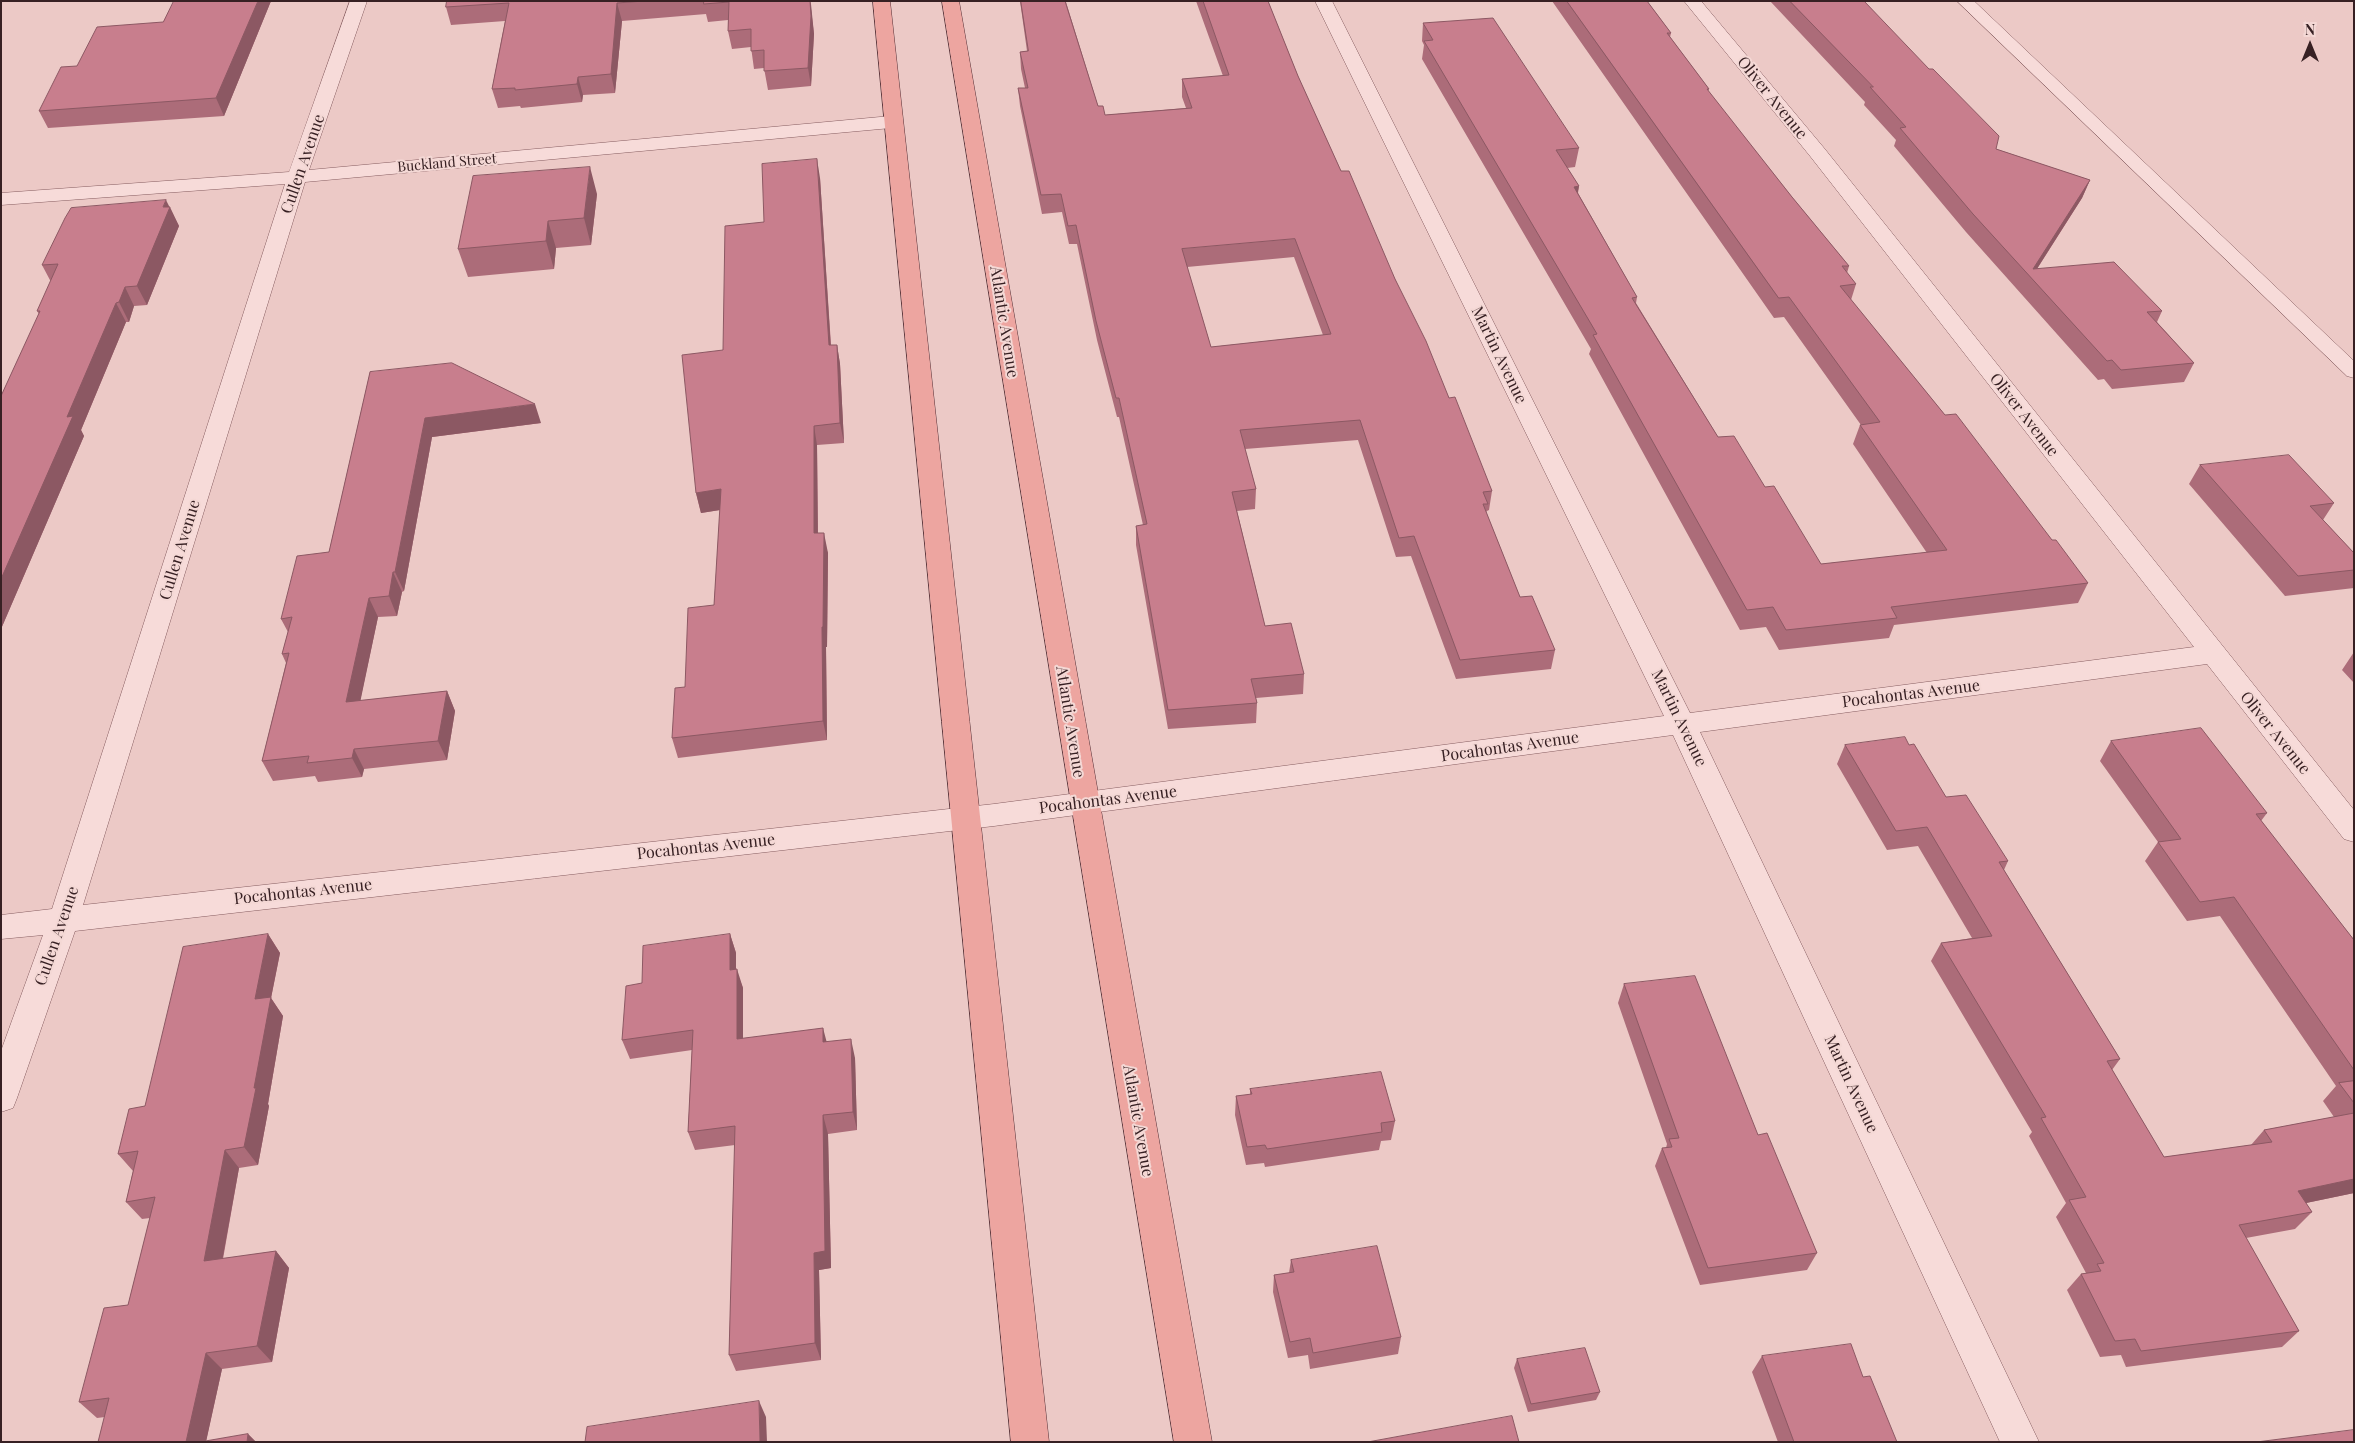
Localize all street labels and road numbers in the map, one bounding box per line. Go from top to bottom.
street label: Oliver Avenue [1733,53,1811,143]
street label: Cullen Avenue [277,112,329,216]
street label: Buckland Street [397,150,497,176]
street label: Atlantic Avenue [986,265,1022,379]
street label: Martin Avenue [1467,303,1531,407]
street label: Oliver Avenue [1985,369,2063,461]
street label: Cullen Avenue [156,498,204,602]
street label: Atlantic Avenue [1052,665,1088,779]
street label: Martin Avenue [1647,666,1711,770]
street label: Pocahontas Avenue [1841,676,1981,712]
street label: Oliver Avenue [2236,688,2314,778]
street label: Pocahontas Avenue [1440,728,1580,766]
street label: Pocahontas Avenue [1038,782,1178,818]
street label: Pocahontas Avenue [636,830,776,864]
street label: Pocahontas Avenue [233,875,373,909]
street label: Cullen Avenue [31,884,83,988]
street label: Martin Avenue [1820,1032,1882,1136]
street label: Atlantic Avenue [1119,1064,1157,1178]

